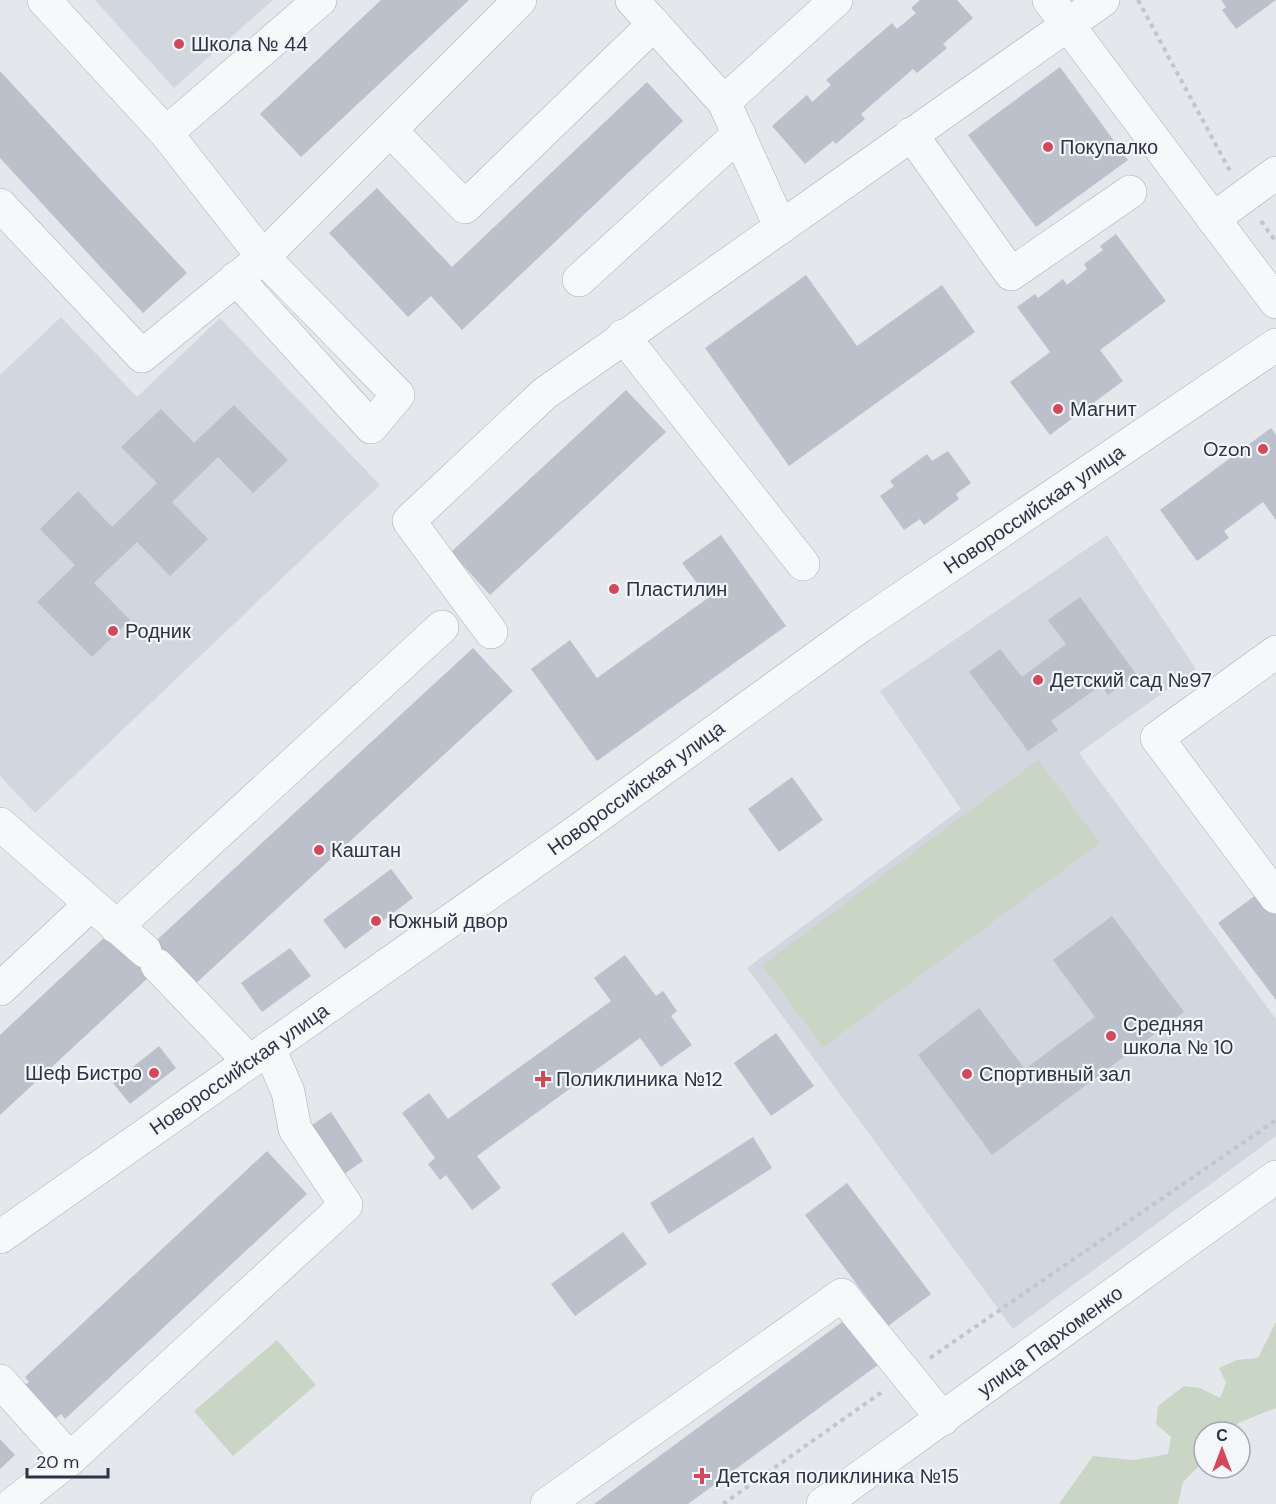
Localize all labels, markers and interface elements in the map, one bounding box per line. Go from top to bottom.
place label: Школа № 44 [191,31,308,57]
marker: Школа № 44 [172,37,186,51]
place label: Покупалко [1060,134,1158,160]
marker: Покупалко [1041,140,1055,154]
place label: Магнит [1070,396,1137,422]
marker: Магнит [1051,402,1065,416]
place label: Ozon [1203,436,1251,462]
street label: Новороссийская улица [938,438,1130,579]
marker: Ozon [1256,442,1270,456]
place label: Пластилин [626,576,727,602]
marker: Пластилин [607,582,621,596]
place label: Родник [125,618,191,644]
marker: Родник [106,624,120,638]
place label: Детский сад №97 [1050,667,1212,693]
marker: Детский сад №97 [1031,673,1045,687]
street label: Новороссийская улица [542,714,731,861]
place label: Каштан [331,837,401,863]
marker: Каштан [312,843,326,857]
place label: Южный двор [388,908,508,934]
marker: Южный двор [369,914,383,928]
street label: Новороссийская улица [144,997,334,1141]
place label: Средняя школа № 10 [1123,1011,1234,1060]
marker: Средняя школа № 10 [1104,1029,1118,1043]
place label: Шеф Бистро [25,1060,142,1086]
place label: Спортивный зал [979,1061,1131,1087]
marker: Шеф Бистро [147,1066,161,1080]
place label: Поликлиника №12 [556,1066,723,1092]
marker: Спортивный зал [960,1067,974,1081]
marker: Поликлиника №12 [534,1070,552,1088]
street label: улица Пархоменко [972,1279,1128,1403]
north arrow [1192,1420,1252,1480]
text: С [1216,1425,1228,1446]
scale bar [27,1441,108,1479]
text: 20 m [36,1450,79,1474]
place label: Детская поликлиника №15 [716,1463,959,1489]
marker: Детская поликлиника №15 [693,1467,711,1485]

